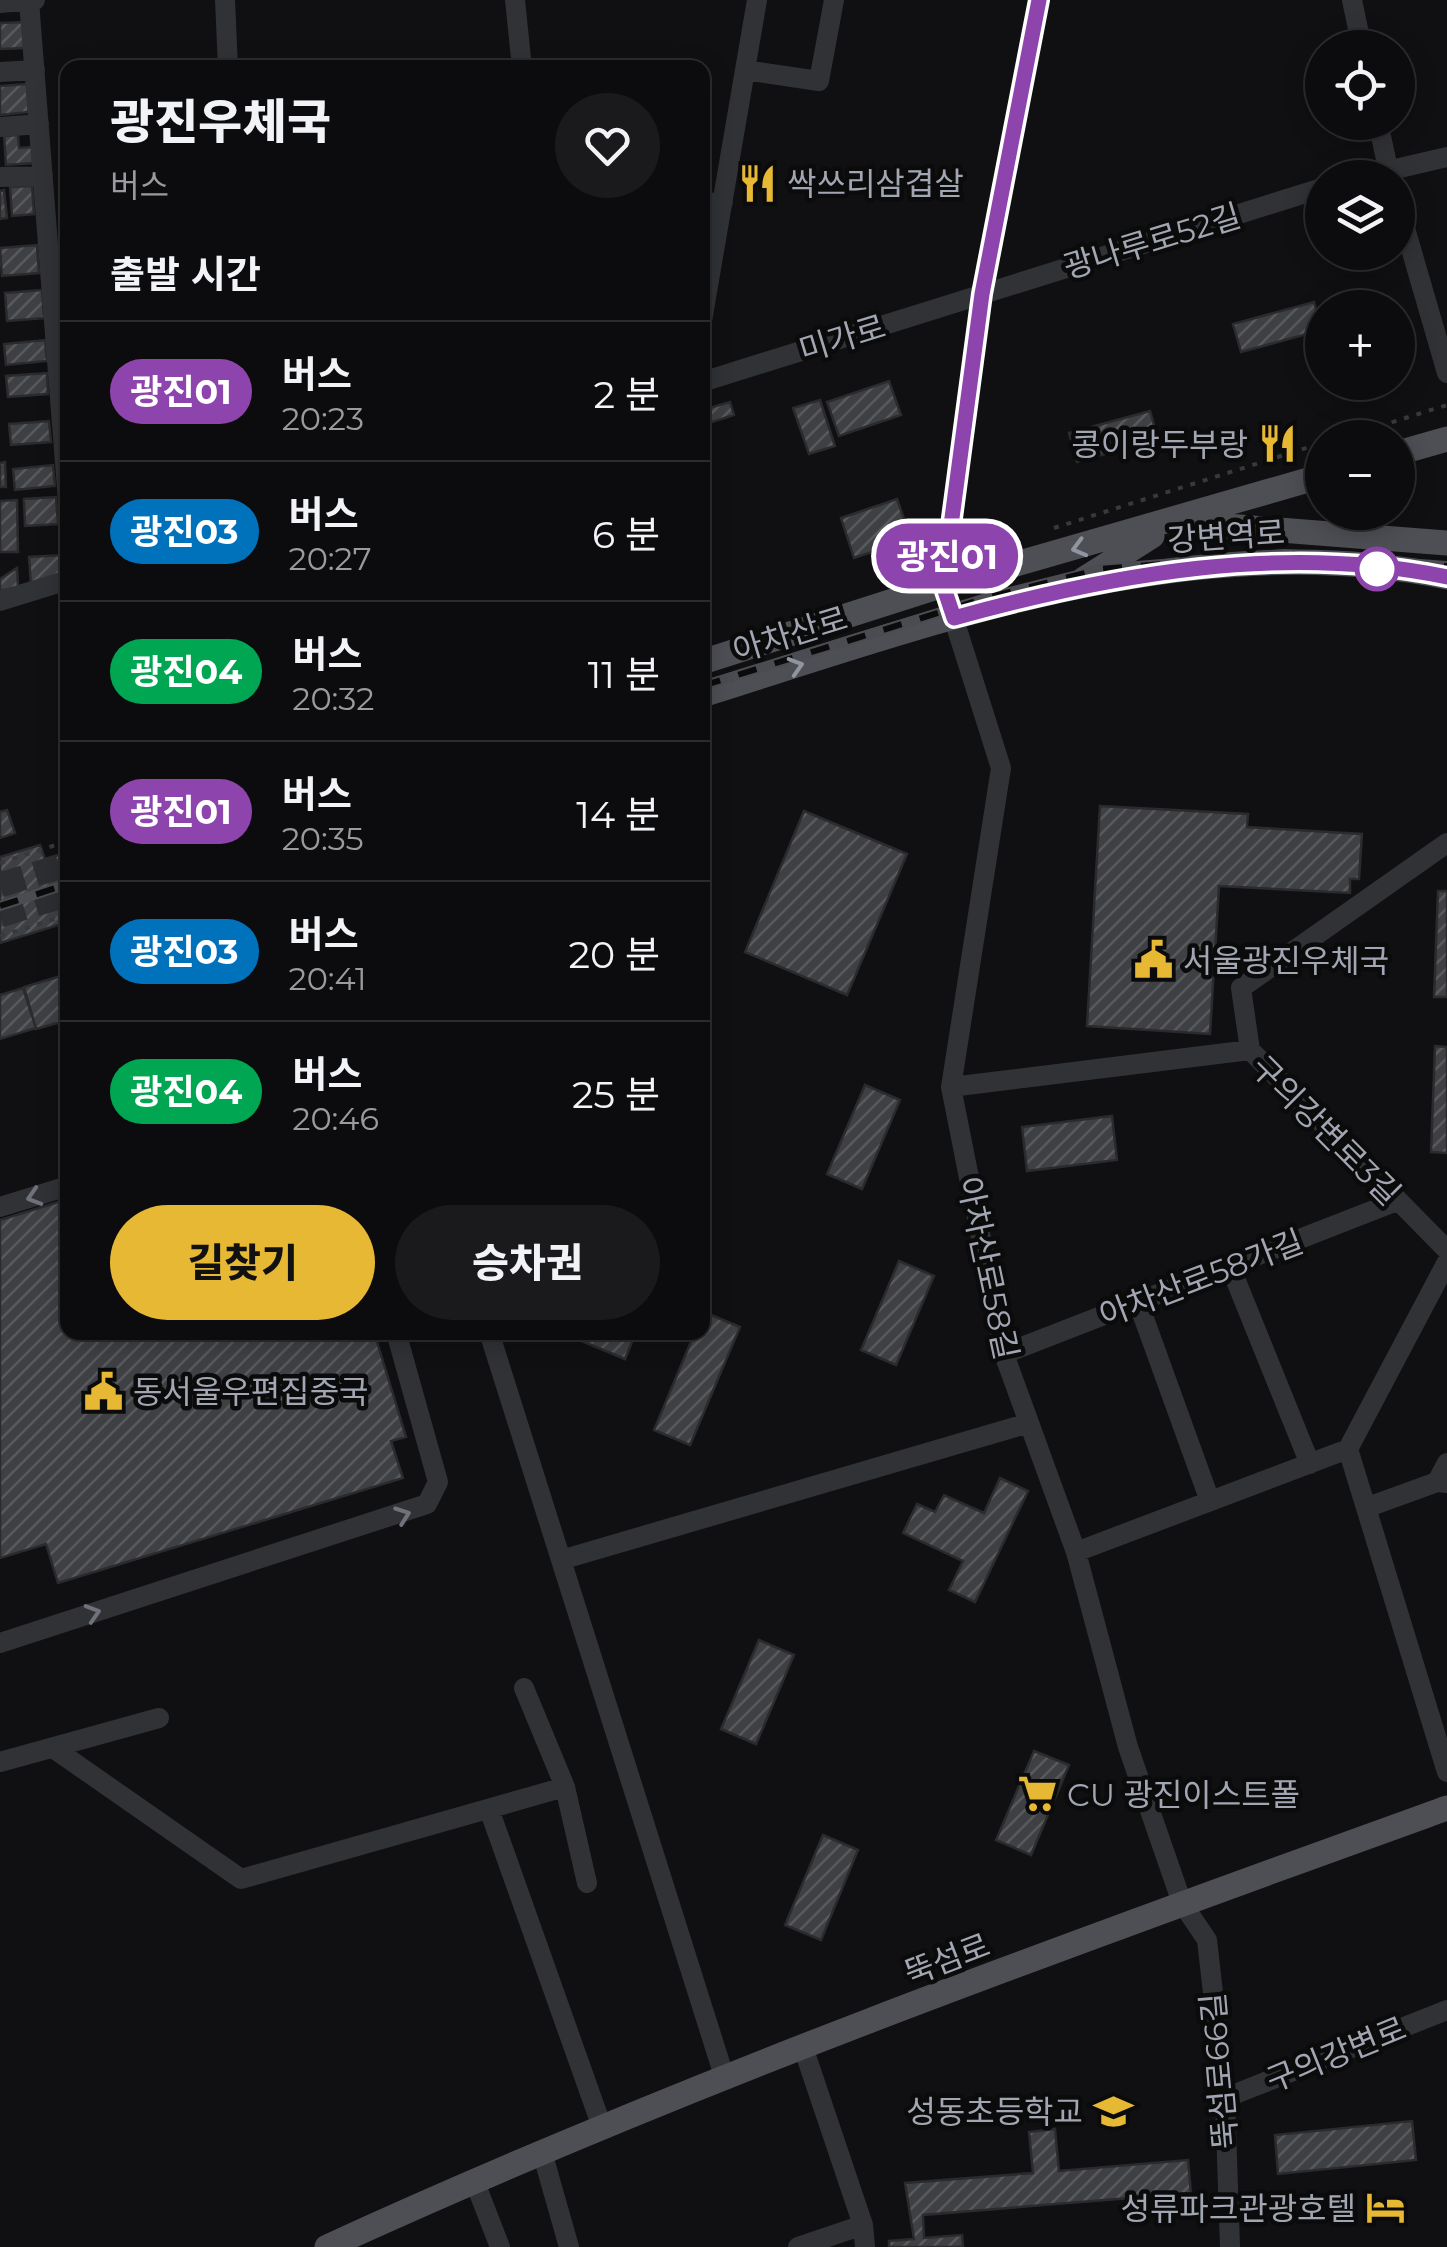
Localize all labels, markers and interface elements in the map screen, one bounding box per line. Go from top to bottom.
map controls [1305,30,1415,530]
button: locate [1305,30,1415,140]
text: 광진우체국 [110,93,331,151]
button: heart [555,93,660,198]
button: layers [1305,160,1415,270]
restaurant icon: 싹쓰리삼겹살 [736,162,778,204]
place label: 싹쓰리삼겹살 [787,164,964,203]
text: 버스 [110,166,169,205]
street label: 광나루로52길 [1059,196,1245,286]
text: 출발 시간 [110,251,261,298]
button: + [1305,290,1415,400]
street label: 미가로 [794,306,890,370]
text: 버스 [282,351,352,398]
text: 광진01 [130,370,232,413]
text: 2 분 [593,371,660,418]
text: 20:23 [282,399,364,438]
button: − [1305,420,1415,530]
restaurant icon: 콩이랑두부랑 [1257,423,1299,465]
place label: 콩이랑두부랑 [1071,425,1248,464]
text: 버스 [289,491,358,538]
text: 광진03 [130,510,239,553]
text: 6 분 [592,511,660,558]
street label: 강변역로 [1166,512,1286,560]
line badge: 광진01 [877,524,1017,588]
text: 광진01 [896,535,998,578]
one-way arrow [1070,536,1088,557]
text: 20:27 [289,539,372,578]
unlabelled marker [1356,548,1398,590]
street label: 아차산로 [728,598,852,670]
text: 버스 [292,631,362,678]
text: 광진04 [130,650,242,693]
text: 11 분 [588,651,660,698]
one-way arrow [786,657,803,678]
text: 20:32 [292,679,374,718]
text: 버스 [282,771,352,818]
text: 광진01 [130,790,232,833]
text: 14 분 [576,791,660,838]
text: 20:35 [282,819,364,858]
text: 버스 [289,911,358,958]
text: 광진03 [130,930,239,973]
text: 20 분 [568,931,660,978]
public building icon: 서울광진우체국 [1132,939,1174,981]
place label: 서울광진우체국 [1183,941,1389,980]
text: 20:41 [289,959,367,998]
street label: 구의강변로3길 [1243,1047,1409,1213]
text: 버스 [292,1051,362,1098]
text: 광진04 [130,1070,242,1113]
text: 25 분 [572,1071,660,1118]
text: 20:46 [292,1099,379,1138]
street label: 아차산로58길 [950,1173,1026,1363]
one-way arrow [26,1185,43,1205]
button: 길찾기 [110,1205,375,1320]
button: 승차권 [395,1205,660,1320]
street label: 아차산로58가길 [1094,1221,1308,1335]
public building icon: 동서울우편집중국 [82,1370,124,1412]
place label: 동서울우편집중국 [133,1372,369,1411]
one-way arrow [393,1506,410,1527]
one-way arrow [84,1604,101,1625]
supermarket icon: CU 광진이스트폴 [1016,1773,1058,1815]
place label: CU 광진이스트폴 [1067,1775,1300,1814]
street label: 뚝섬로 [899,1925,995,1993]
street label: 뚝섬로66길 [1193,1991,1245,2151]
street label: 구의강변로 [1260,2008,1412,2100]
school or university icon: 성동초등학교 [1092,2090,1134,2132]
place label: 성동초등학교 [906,2092,1083,2131]
hotel icon: 성류파크관광호텔 [1365,2187,1407,2229]
place label: 성류파크관광호텔 [1120,2189,1356,2228]

